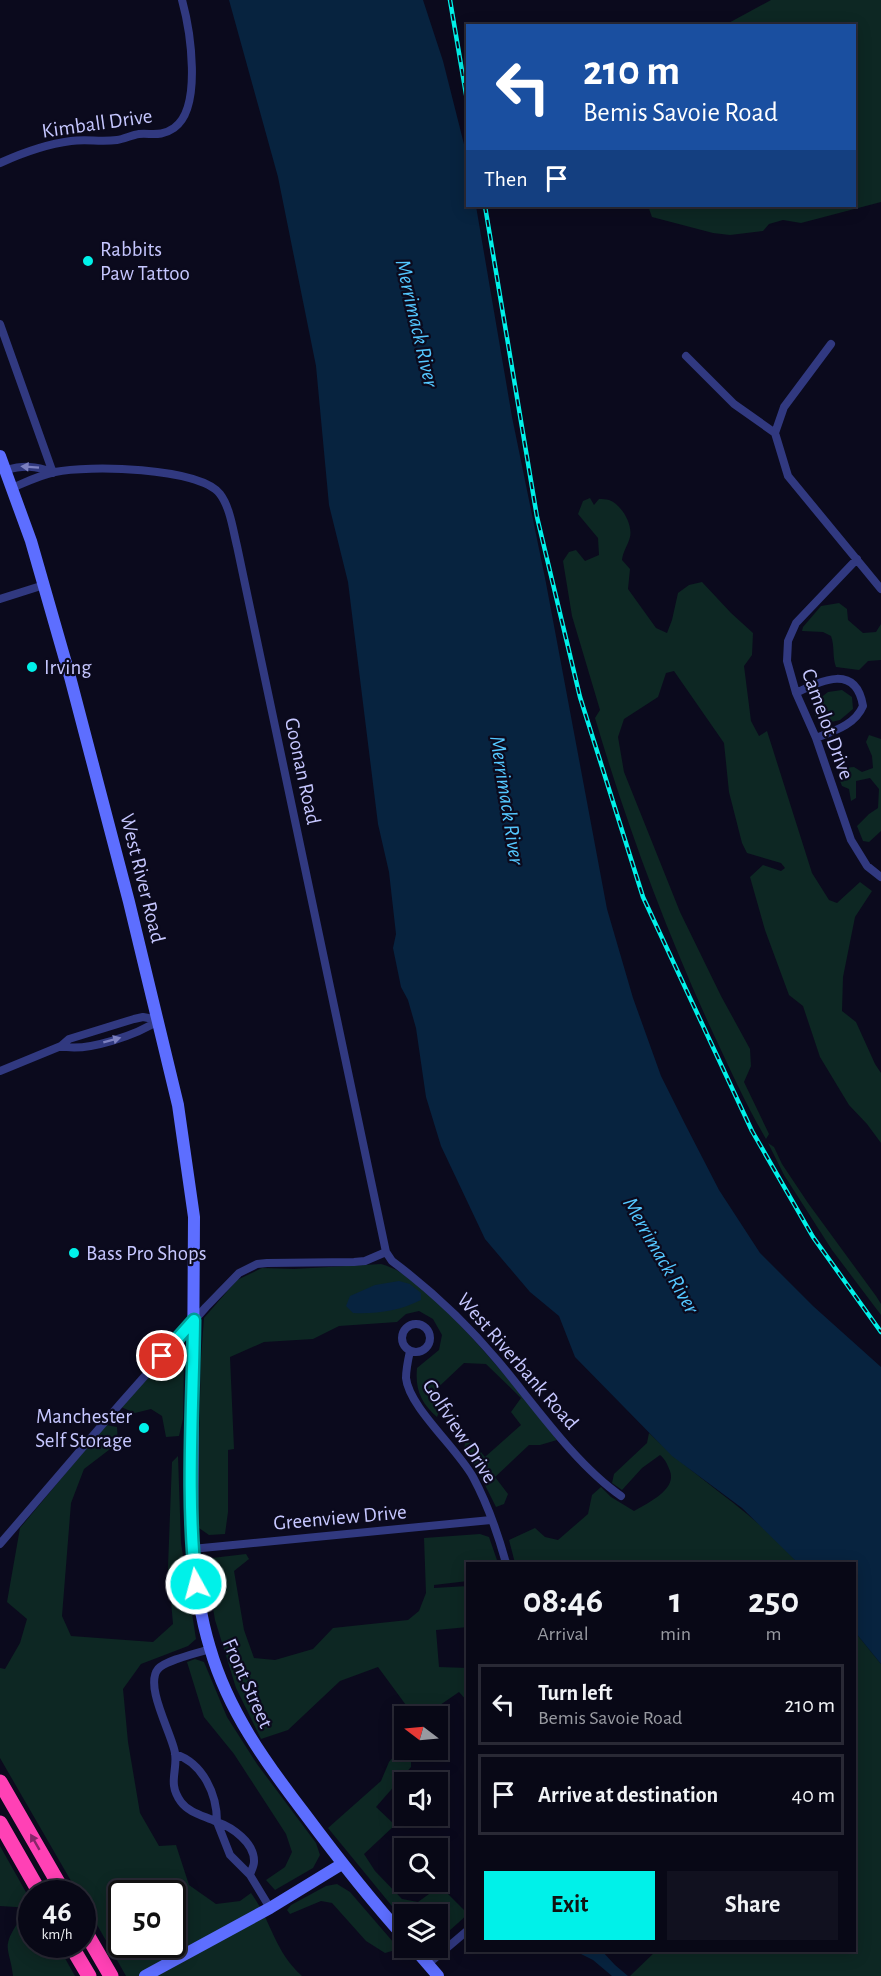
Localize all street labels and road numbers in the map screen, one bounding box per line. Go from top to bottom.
street label: Kimball Drive [40,105,154,142]
street label: Camelot Drive [798,666,857,782]
street label: Goonan Road [281,716,324,827]
street label: West River Road [116,811,169,945]
street label: West Riverbank Road [453,1289,582,1434]
street label: Golfview Drive [418,1376,501,1487]
street label: Greenview Drive [273,1501,408,1534]
street label: Front Street [219,1635,277,1731]

